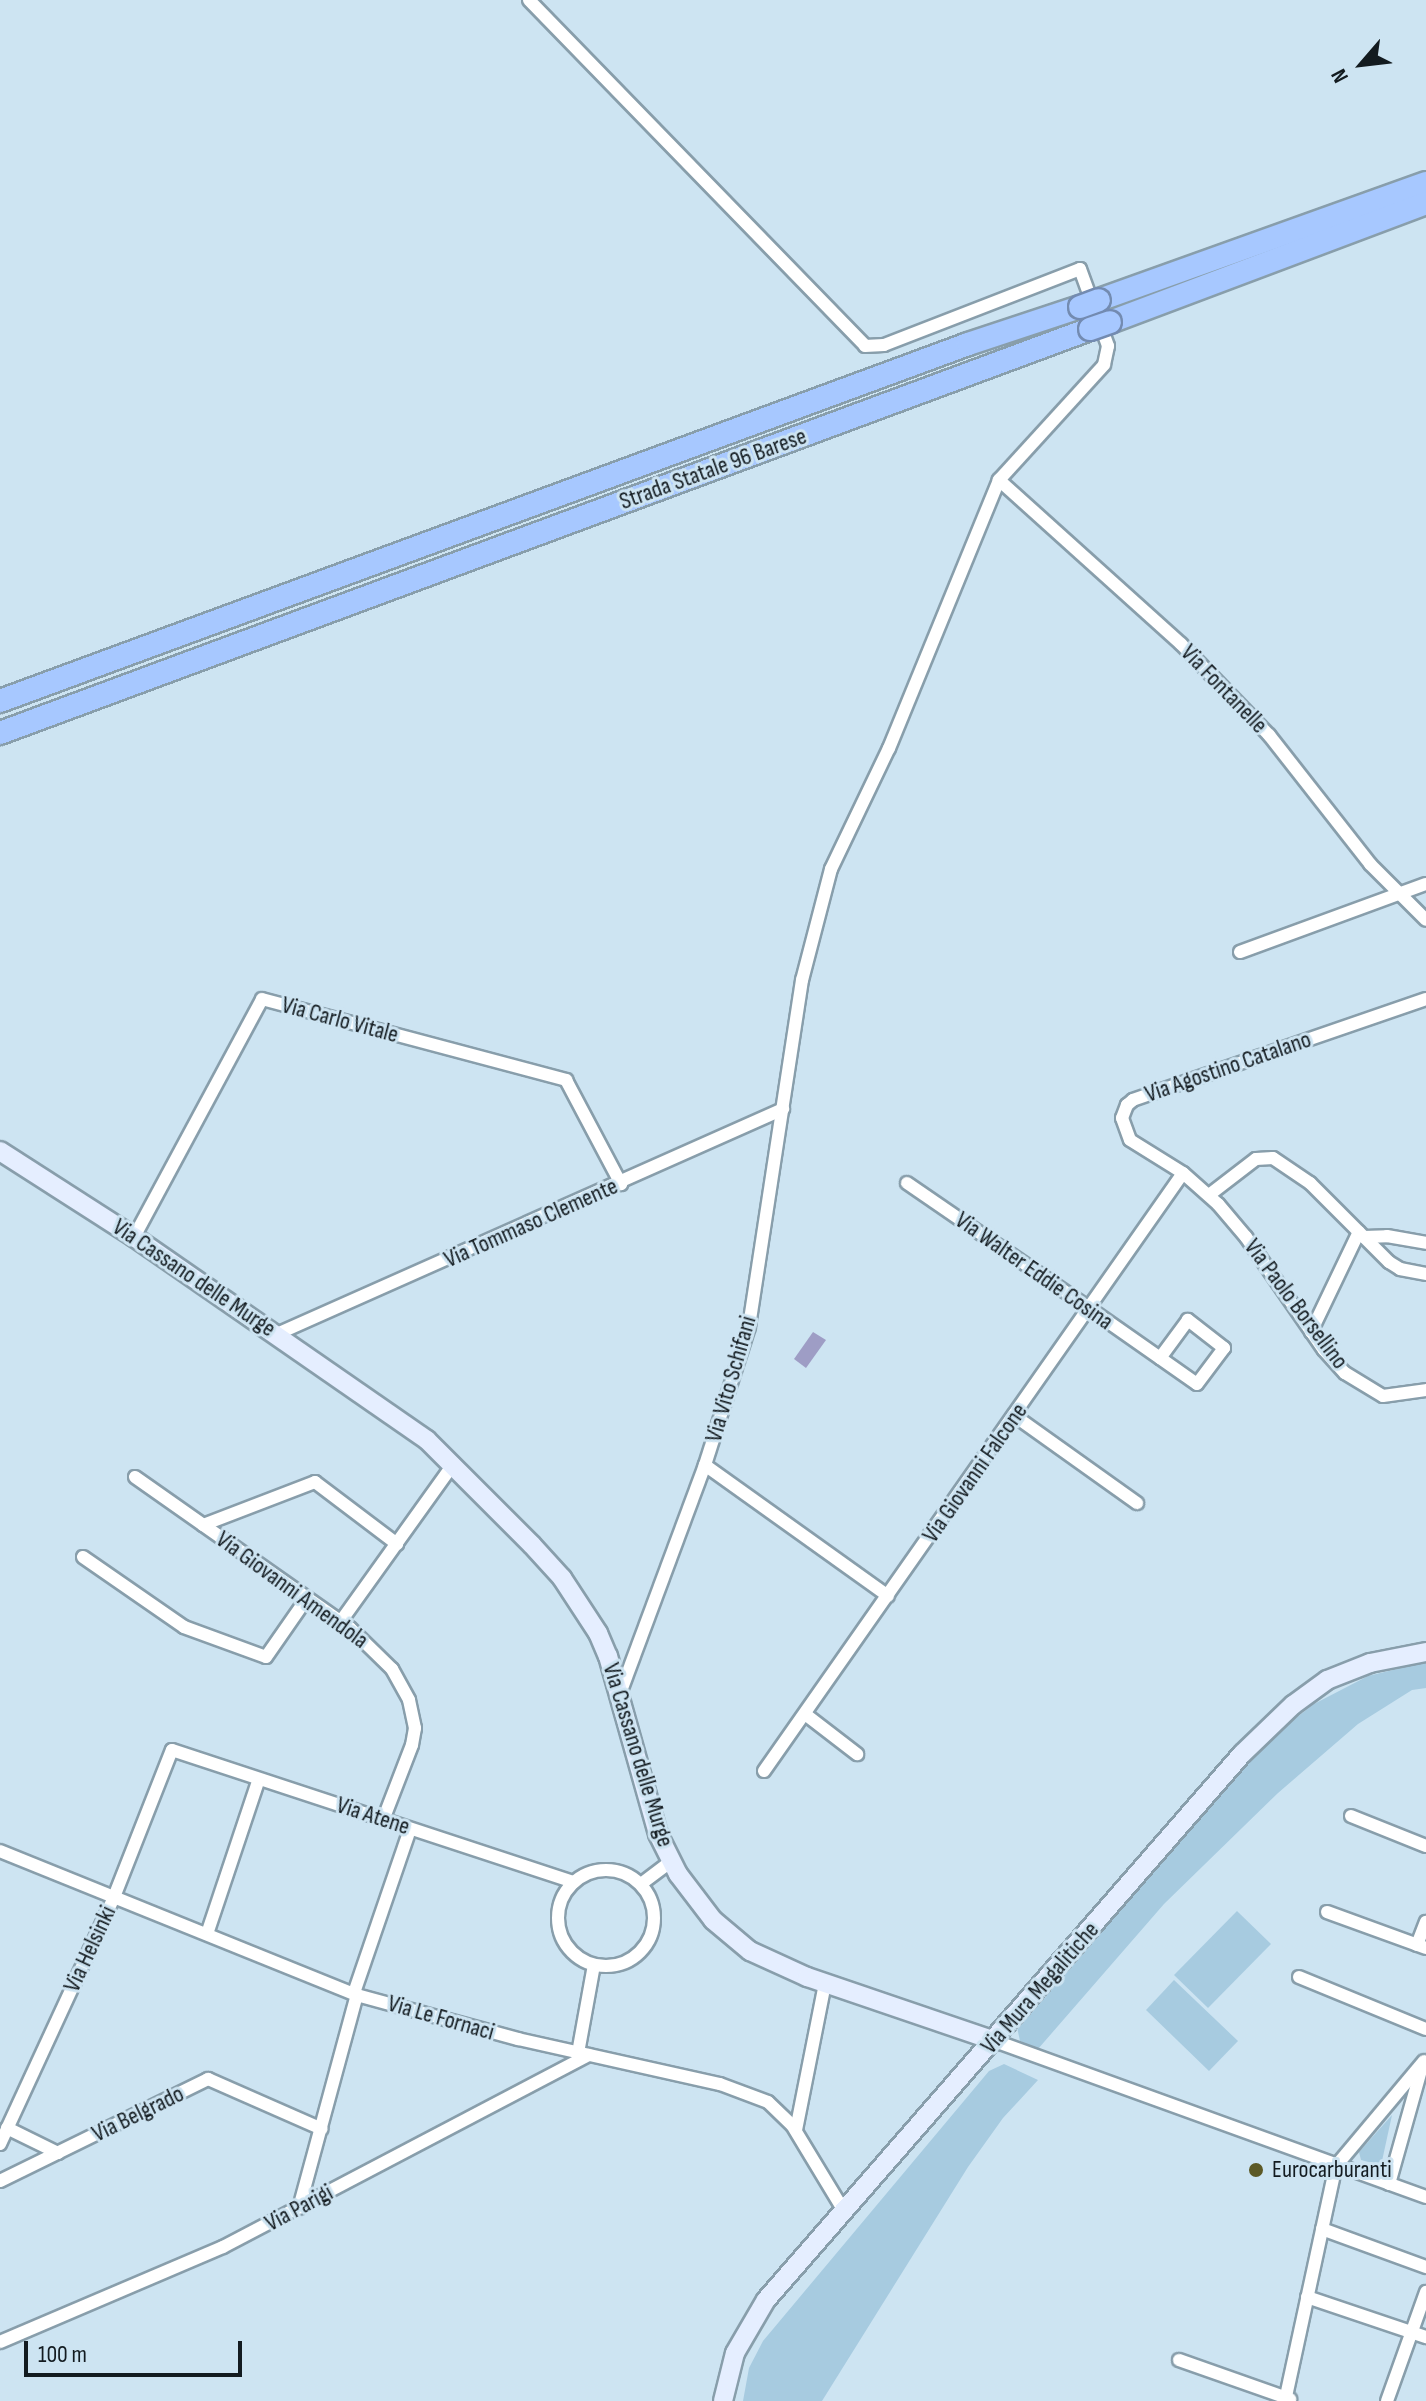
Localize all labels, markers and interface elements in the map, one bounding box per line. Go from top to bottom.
north arrow [1322,24,1402,104]
text: N [1326,64,1355,87]
street label: Strada Statale 96 Barese [616,422,810,516]
street label: Via Fontanelle [1175,639,1273,739]
street label: Via Carlo Vitale [278,991,402,1049]
street label: Via Agostino Catalano [1141,1025,1315,1109]
street label: Via Tommaso Clemente [440,1172,622,1274]
street label: Via Walter Eddie Cosina [950,1206,1118,1336]
street label: Via Cassano delle Murge [107,1213,281,1343]
street label: Via Paolo Borsellino [1238,1233,1354,1375]
street label: Via Vito Schifani [699,1313,763,1445]
street label: Via Giovanni Falcone [916,1398,1034,1548]
street label: Via Giovanni Amendola [210,1525,374,1655]
street label: Via Cassano delle Murge [596,1660,680,1850]
street label: Via Atene [333,1791,413,1841]
street label: Via Helsinki [58,1901,122,1997]
street label: Via Mura Megalitiche [975,1916,1105,2060]
street label: Via Le Fornaci [384,1989,498,2047]
street label: Via Belgrado [87,2079,189,2149]
place label: Eurocarburanti [1272,2156,1392,2184]
marker: Eurocarburanti [1247,2161,1265,2179]
street label: Via Parigi [260,2178,338,2238]
scale bar [28,2325,246,2375]
text: 100 m [38,2340,87,2369]

